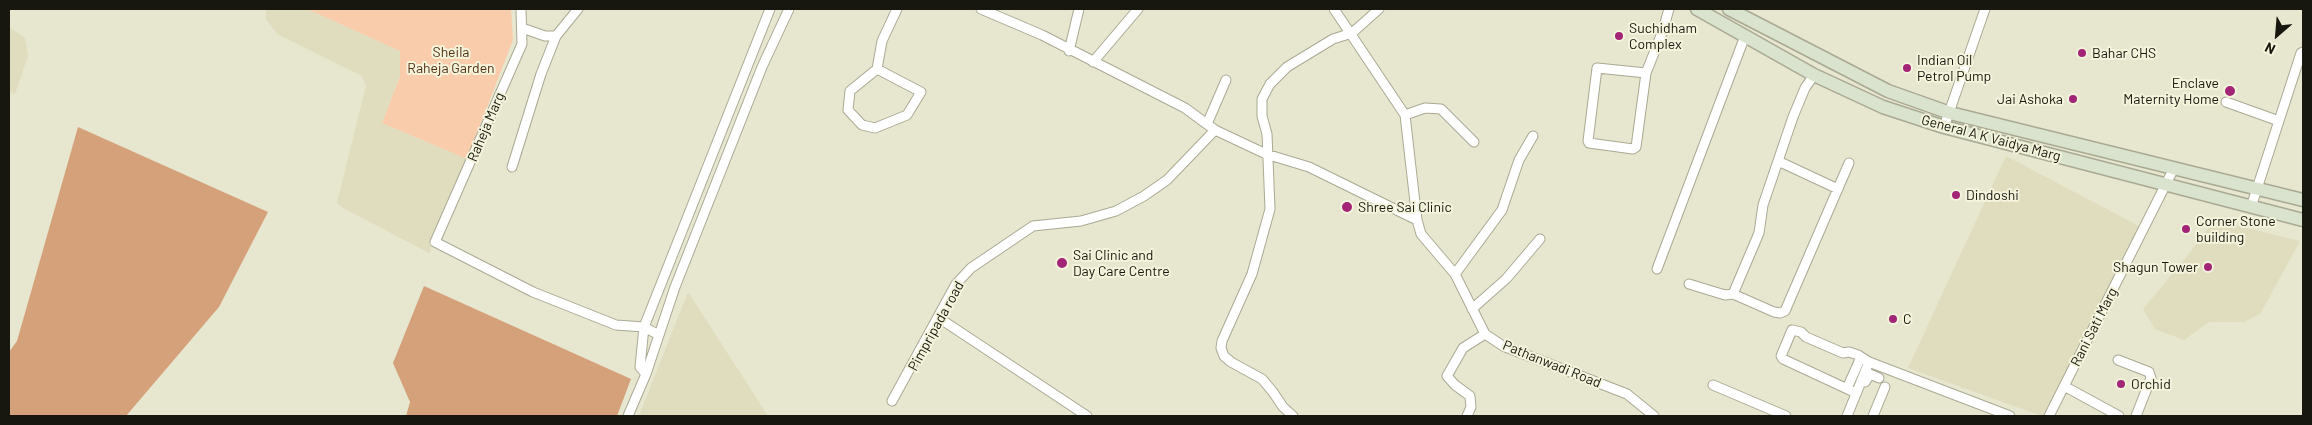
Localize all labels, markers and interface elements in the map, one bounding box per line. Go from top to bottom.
north arrow [2252,10,2302,60]
place label: Suchidham Complex [1629,20,1697,52]
marker: Suchidham Complex [1613,30,1625,42]
text: N [2262,39,2278,58]
park label: Sheila Raheja Garden [407,44,495,76]
place label: Bahar CHS [2092,45,2156,61]
marker: Bahar CHS [2076,47,2088,59]
place label: Indian Oil Petrol Pump [1917,52,1991,84]
marker: Indian Oil Petrol Pump [1901,62,1913,74]
place label: Enclave Maternity Home [2123,75,2219,108]
marker: Enclave Maternity Home [2223,84,2237,98]
street label: Raheja Marg [464,90,508,164]
place label: Jai Ashoka [1997,91,2063,107]
marker: Jai Ashoka [2067,93,2079,105]
street label: General A K Vaidya Marg [1919,111,2063,165]
place label: Dindoshi [1966,187,2019,203]
marker: Dindoshi [1950,189,1962,201]
place label: Shree Sai Clinic [1358,199,1452,215]
marker: Shree Sai Clinic [1340,200,1354,214]
place label: Corner Stone building [2196,213,2276,246]
marker: Corner Stone building [2180,223,2192,235]
place label: Sai Clinic and Day Care Centre [1073,247,1170,280]
marker: Sai Clinic and Day Care Centre [1055,256,1069,270]
place label: Shagun Tower [2113,259,2198,275]
marker: Shagun Tower [2202,261,2214,273]
street label: Pimpripada road [904,278,968,374]
street label: Rani Sati Marg [2067,285,2121,369]
place label: C [1903,311,1911,327]
marker: C [1887,313,1899,325]
street label: Pathanwadi Road [1500,337,1604,391]
place label: Orchid [2131,376,2171,392]
marker: Orchid [2115,378,2127,390]

